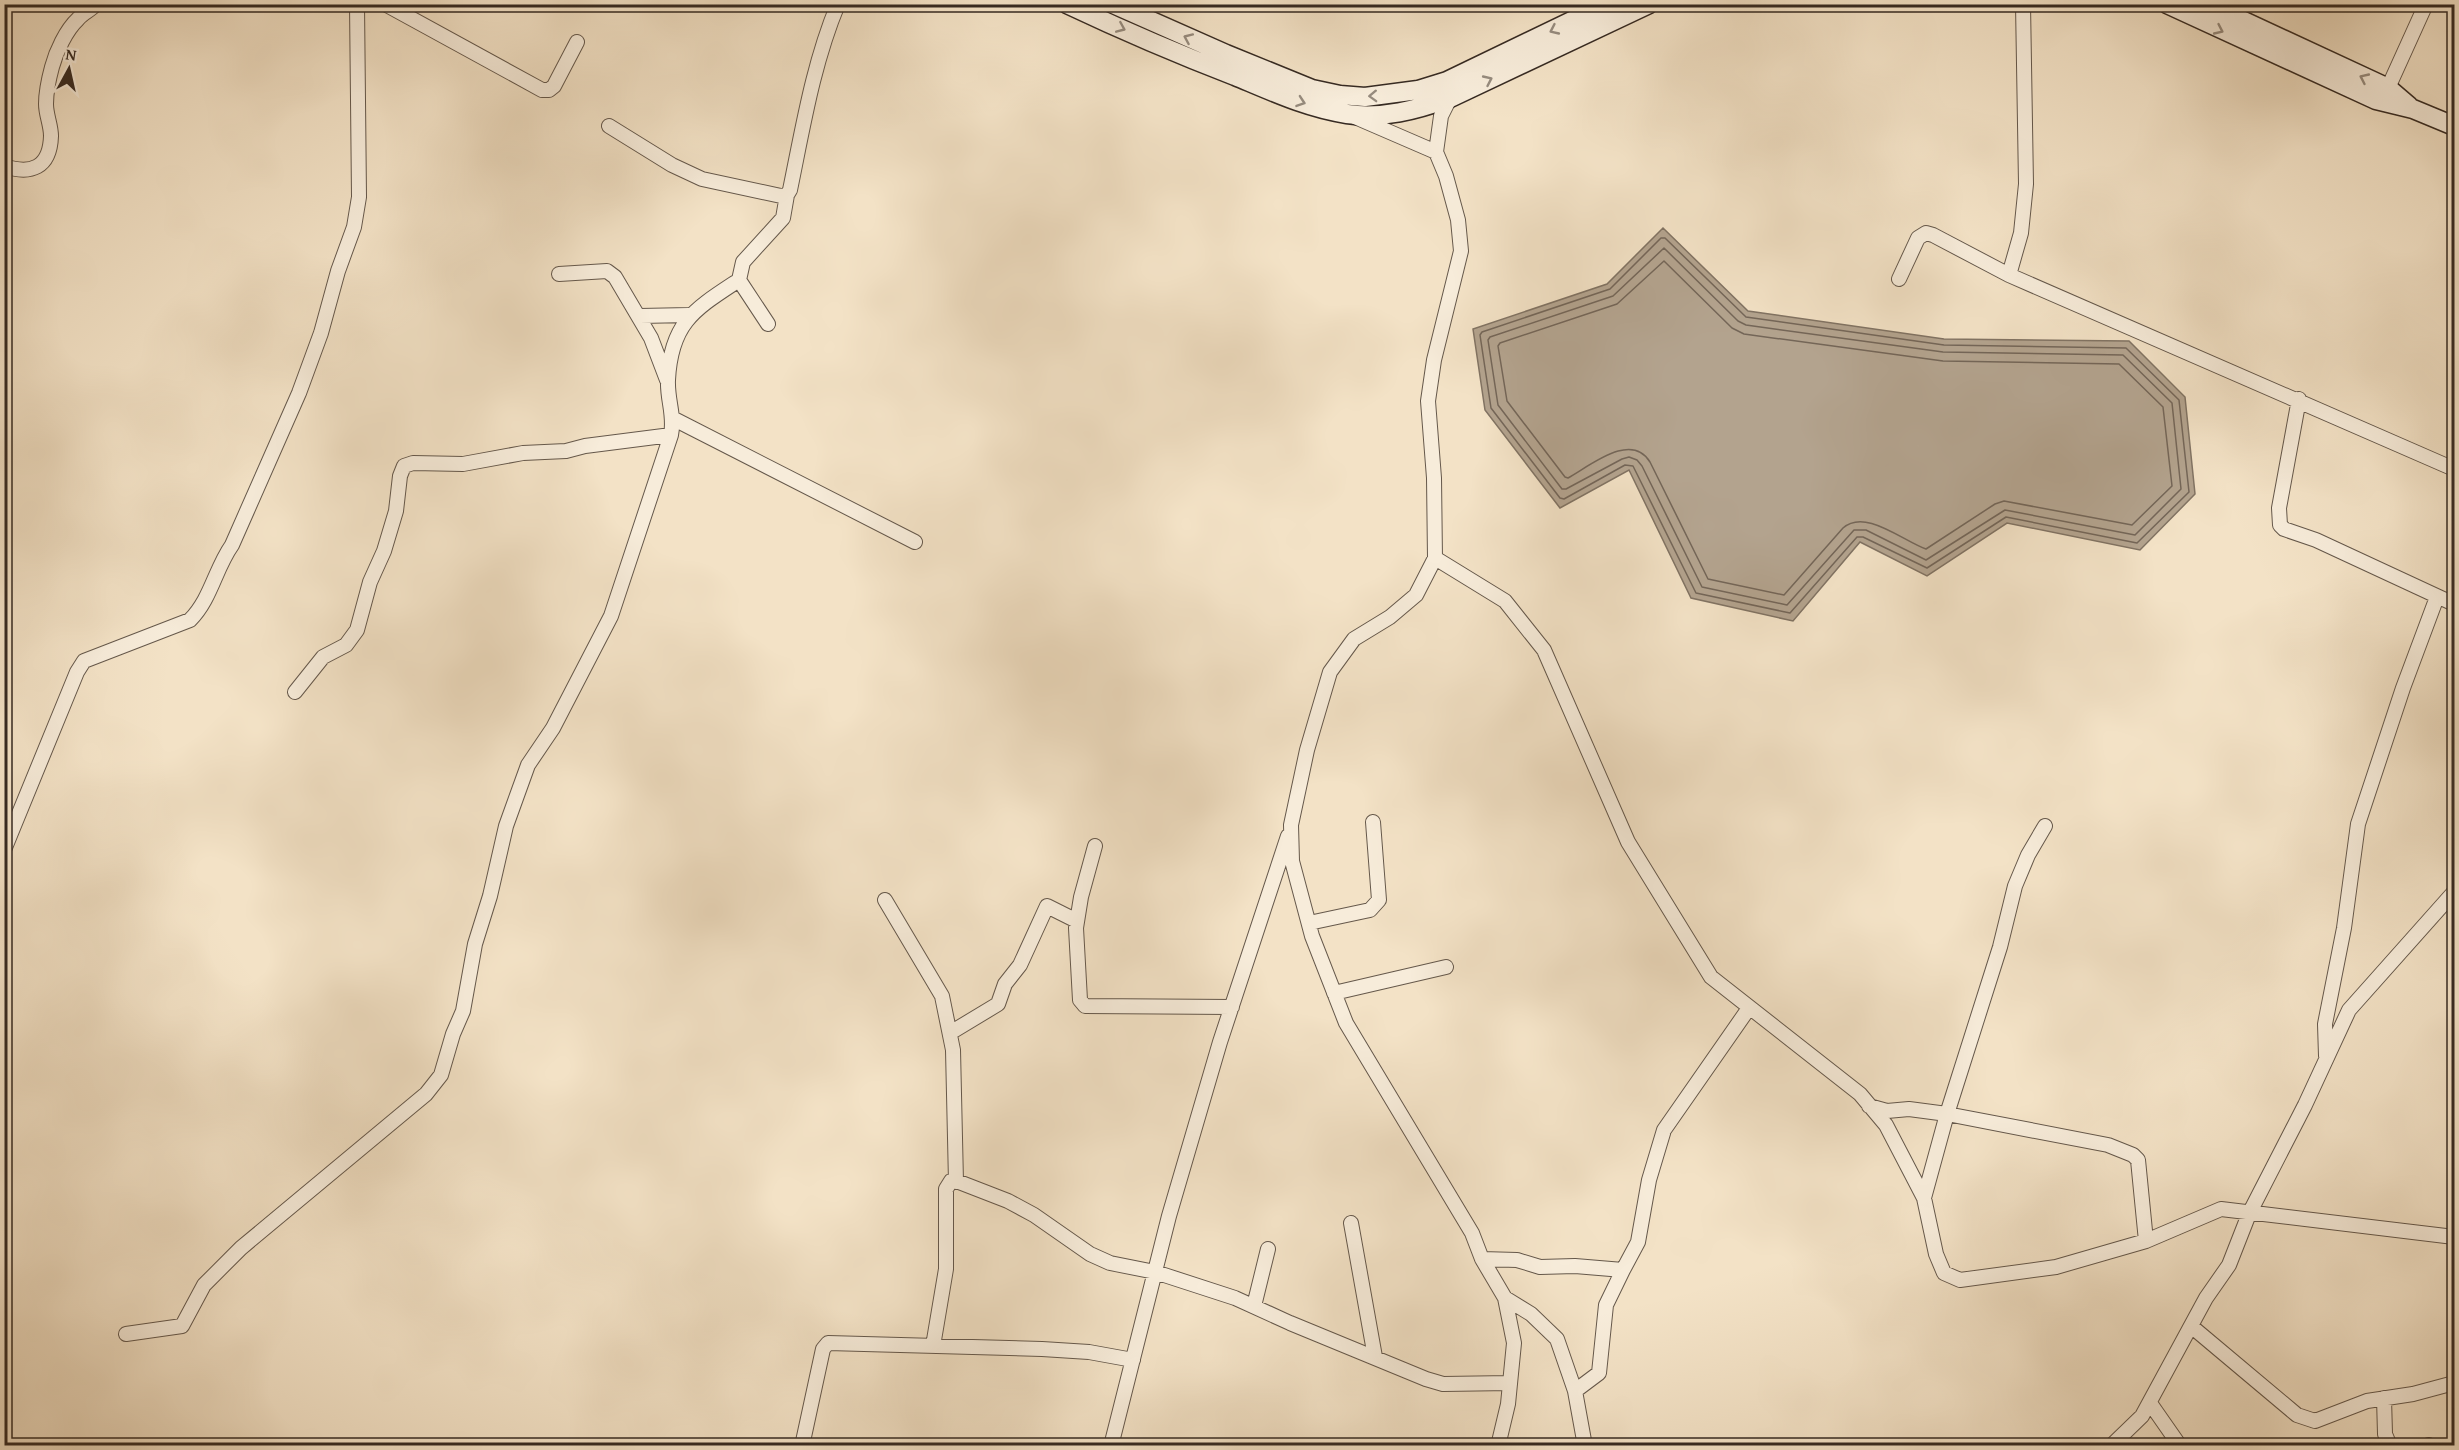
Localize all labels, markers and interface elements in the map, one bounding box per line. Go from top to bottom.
one-way arrow [1114,21,1125,33]
one-way arrow [1550,22,1561,34]
one-way arrow [2213,23,2224,35]
one-way arrow [1184,33,1195,45]
north arrow [39,39,99,99]
text: N [64,42,78,67]
one-way arrow [2360,73,2371,85]
one-way arrow [1481,76,1492,88]
one-way arrow [1368,90,1377,102]
one-way arrow [1295,95,1305,108]

